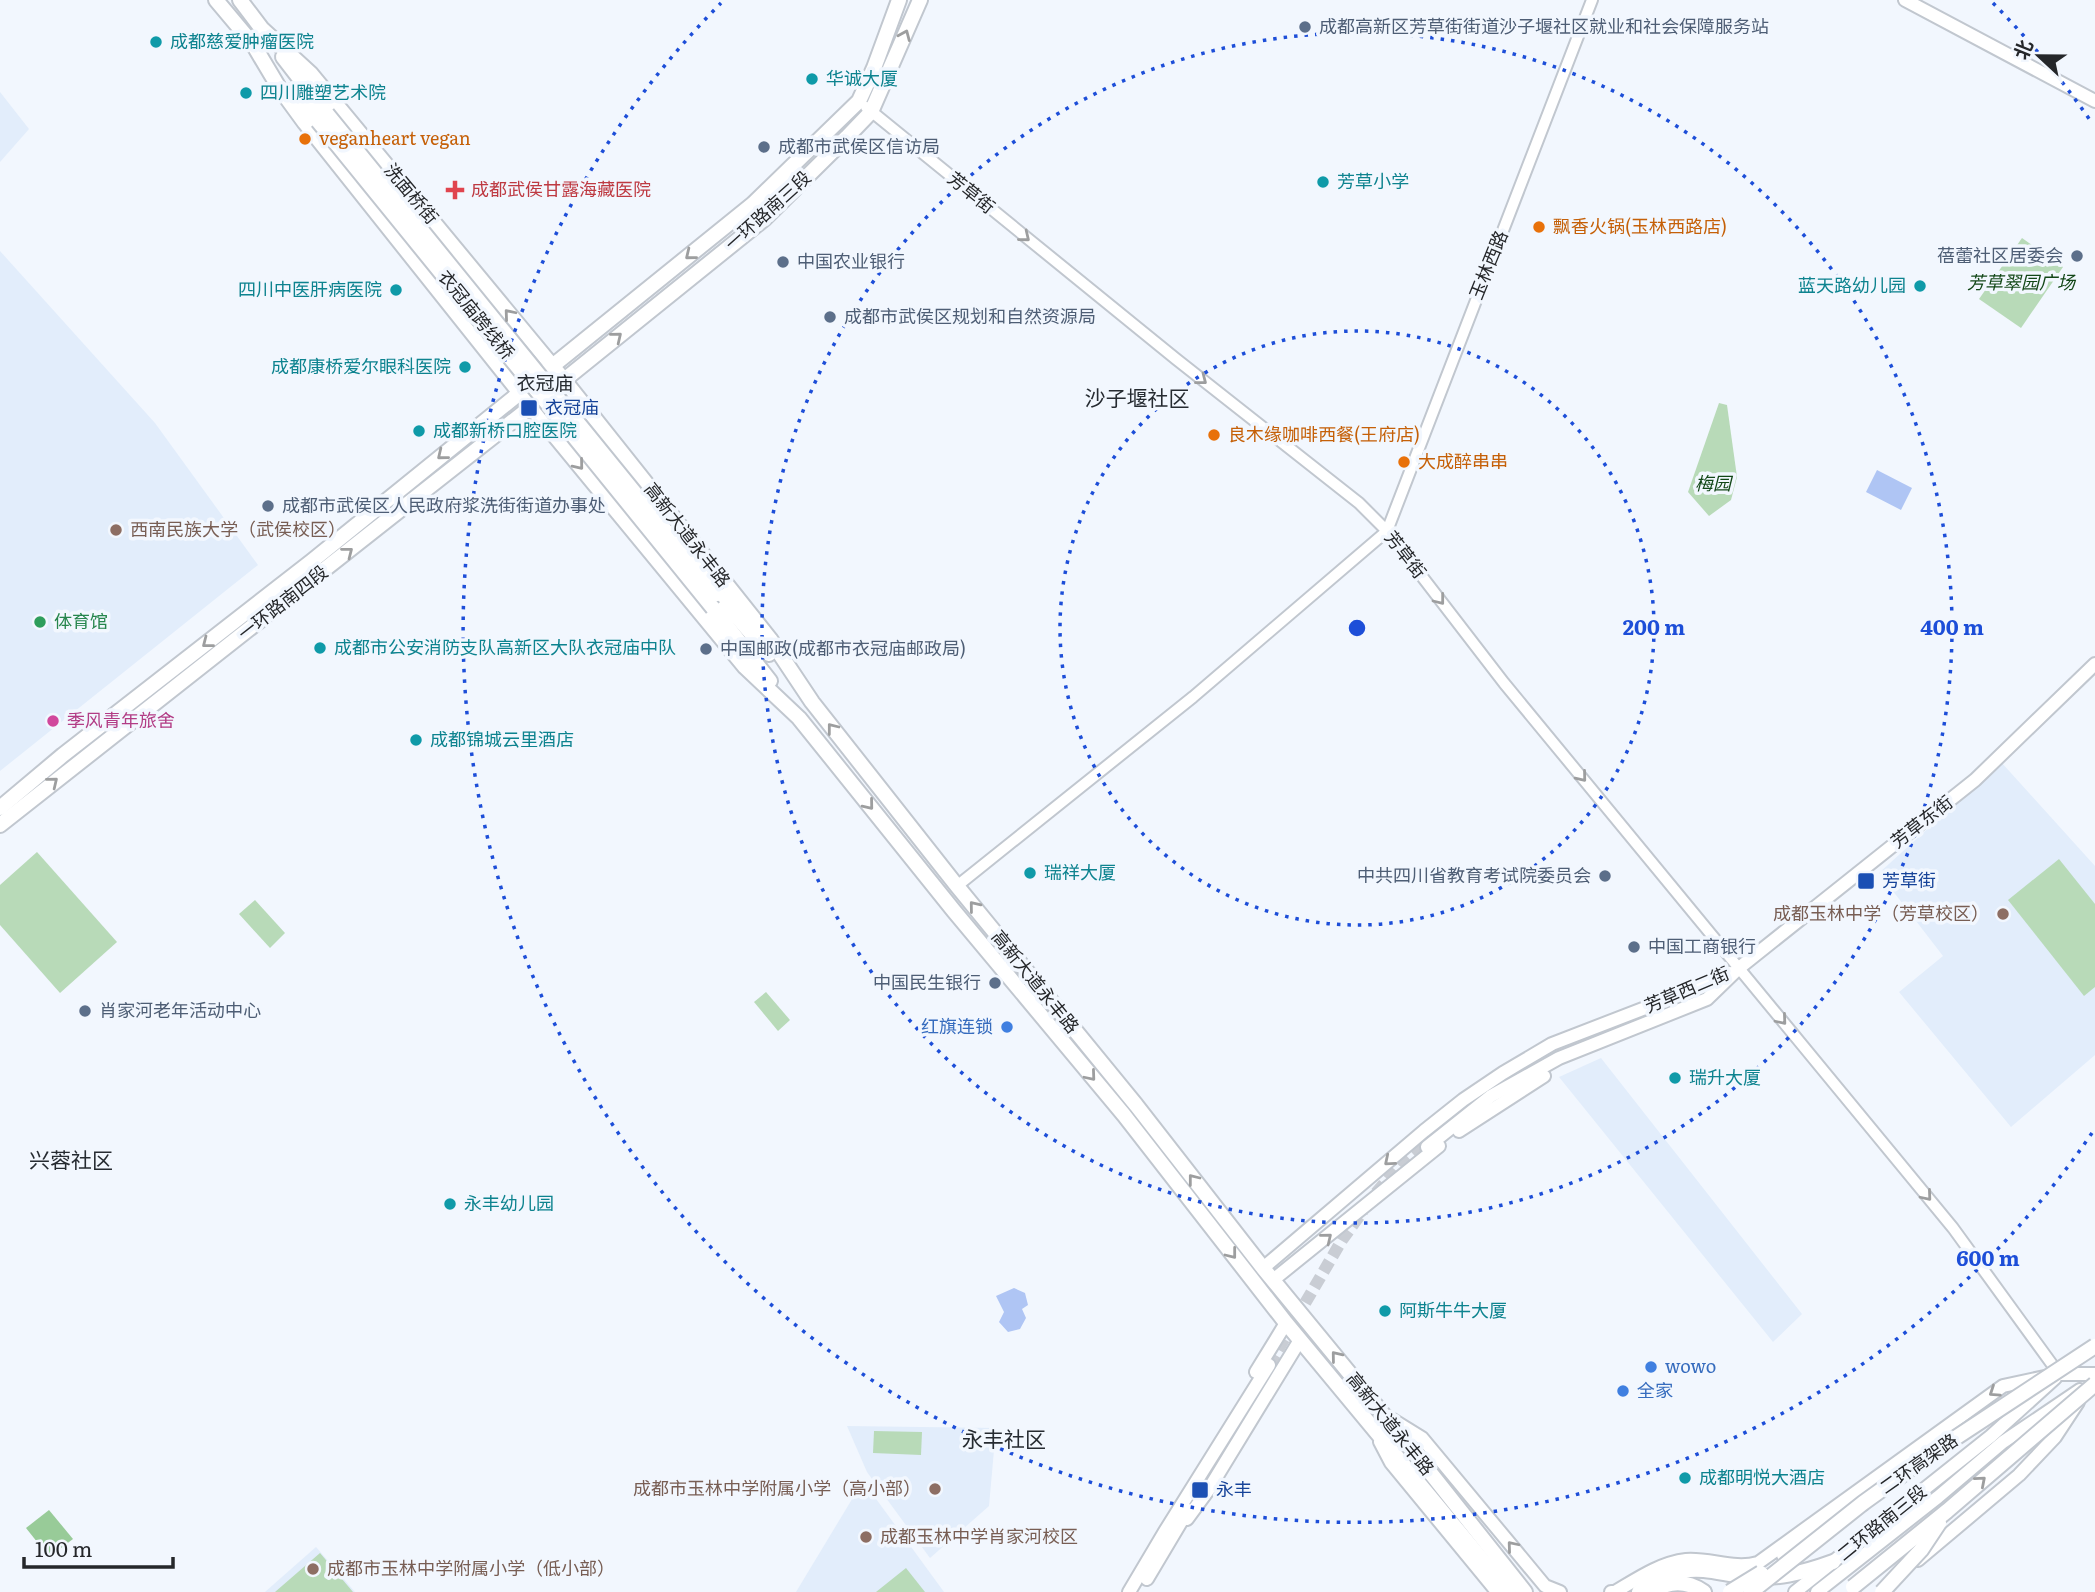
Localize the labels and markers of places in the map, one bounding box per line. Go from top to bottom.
place label: 成都高新区芳草街街道沙子堰社区就业和社会保障服务站 [1319,12,1769,39]
marker: 成都高新区芳草街街道沙子堰社区就业和社会保障服务站 [1297,19,1313,35]
place label: 成都慈爱肿瘤医院 [170,27,314,54]
marker: 成都慈爱肿瘤医院 [148,34,164,50]
place label: 华诚大厦 [826,64,898,91]
marker: 华诚大厦 [804,71,820,87]
place label: 四川雕塑艺术院 [260,78,386,105]
marker: 四川雕塑艺术院 [238,85,254,101]
place label: veganheart vegan [319,124,471,151]
marker: veganheart vegan [297,131,313,147]
place label: 成都市武侯区信访局 [778,132,940,159]
marker: 成都市武侯区信访局 [756,139,772,155]
place label: 芳草小学 [1337,167,1409,194]
marker: 芳草小学 [1315,174,1331,190]
place label: 成都武侯甘露海藏医院 [471,175,651,202]
marker: 成都武侯甘露海藏医院 [445,180,465,200]
place label: 飘香火锅(玉林西路店) [1553,212,1727,239]
marker: 飘香火锅(玉林西路店) [1531,219,1547,235]
place label: 蓓蕾社区居委会 [1937,241,2063,268]
place label: 中国农业银行 [797,247,905,274]
marker: 蓓蕾社区居委会 [2069,248,2085,264]
marker: 中国农业银行 [775,254,791,270]
place label: 蓝天路幼儿园 [1798,271,1906,298]
place label: 四川中医肝病医院 [238,275,382,302]
marker: 蓝天路幼儿园 [1912,278,1928,294]
marker: 四川中医肝病医院 [388,282,404,298]
place label: 成都市武侯区规划和自然资源局 [844,302,1096,329]
marker: 成都市武侯区规划和自然资源局 [822,309,838,325]
place label: 成都康桥爱尔眼科医院 [271,352,451,379]
marker: 成都康桥爱尔眼科医院 [457,359,473,375]
place label: 衣冠庙 [545,393,599,420]
marker: 衣冠庙 [519,398,539,418]
place label: 成都新桥口腔医院 [433,416,577,443]
place label: 良木缘咖啡西餐(王府店) [1228,420,1420,447]
marker: 成都新桥口腔医院 [411,423,427,439]
marker: 良木缘咖啡西餐(王府店) [1206,427,1222,443]
place label: 大成醉串串 [1418,447,1508,474]
marker: 大成醉串串 [1396,454,1412,470]
place label: 成都市武侯区人民政府浆洗街街道办事处 [282,491,606,518]
marker: 成都市武侯区人民政府浆洗街街道办事处 [260,498,276,514]
place label: 西南民族大学（武侯校区） [130,515,346,542]
marker: 西南民族大学（武侯校区） [108,522,124,538]
place label: 体育馆 [54,607,108,634]
marker: 体育馆 [32,614,48,630]
centre of rings [1345,616,1369,640]
place label: 成都市公安消防支队高新区大队衣冠庙中队 [334,633,676,660]
place label: 中国邮政(成都市衣冠庙邮政局) [720,634,966,661]
marker: 成都市公安消防支队高新区大队衣冠庙中队 [312,640,328,656]
marker: 中国邮政(成都市衣冠庙邮政局) [698,641,714,657]
place label: 季风青年旅舍 [67,706,175,733]
marker: 季风青年旅舍 [45,713,61,729]
place label: 成都锦城云里酒店 [430,725,574,752]
marker: 成都锦城云里酒店 [408,732,424,748]
place label: 瑞祥大厦 [1044,858,1116,885]
place label: 中共四川省教育考试院委员会 [1357,861,1591,888]
marker: 瑞祥大厦 [1022,865,1038,881]
place label: 芳草街 [1882,866,1936,893]
marker: 中共四川省教育考试院委员会 [1597,868,1613,884]
marker: 芳草街 [1856,871,1876,891]
place label: 成都玉林中学（芳草校区） [1773,899,1989,926]
marker: 成都玉林中学（芳草校区） [1995,906,2011,922]
place label: 中国工商银行 [1648,932,1756,959]
marker: 中国工商银行 [1626,939,1642,955]
place label: 中国民生银行 [873,968,981,995]
marker: 中国民生银行 [987,975,1003,991]
place label: 肖家河老年活动中心 [99,996,261,1023]
marker: 肖家河老年活动中心 [77,1003,93,1019]
place label: 红旗连锁 [921,1012,993,1039]
marker: 红旗连锁 [999,1019,1015,1035]
place label: 瑞升大厦 [1689,1063,1761,1090]
marker: 瑞升大厦 [1667,1070,1683,1086]
place label: 永丰幼儿园 [464,1189,554,1216]
marker: 永丰幼儿园 [442,1196,458,1212]
place label: 阿斯牛牛大厦 [1399,1296,1507,1323]
marker: 阿斯牛牛大厦 [1377,1303,1393,1319]
place label: wowo [1665,1352,1716,1379]
marker: wowo [1643,1359,1659,1375]
place label: 全家 [1637,1376,1673,1403]
marker: 全家 [1615,1383,1631,1399]
place label: 成都明悦大酒店 [1699,1463,1825,1490]
marker: 成都明悦大酒店 [1677,1470,1693,1486]
place label: 成都市玉林中学附属小学（高小部） [633,1474,921,1501]
place label: 永丰 [1216,1475,1252,1502]
marker: 永丰 [1190,1480,1210,1500]
marker: 成都市玉林中学附属小学（高小部） [927,1481,943,1497]
place label: 成都玉林中学肖家河校区 [880,1522,1078,1549]
marker: 成都玉林中学肖家河校区 [858,1529,874,1545]
place label: 成都市玉林中学附属小学（低小部） [327,1554,615,1581]
marker: 成都市玉林中学附属小学（低小部） [305,1561,321,1577]

